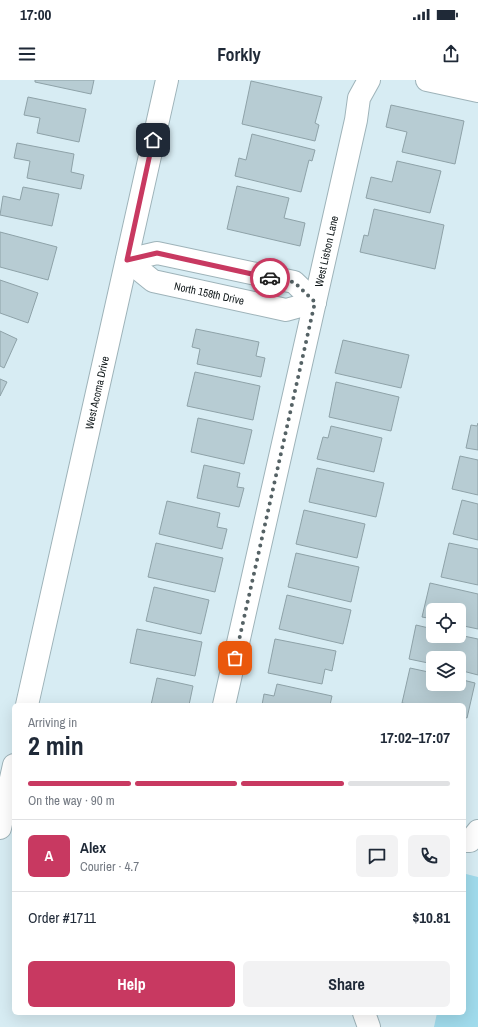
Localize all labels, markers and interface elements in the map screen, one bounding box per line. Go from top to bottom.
text: 17:00 [20,4,51,25]
text: Forkly [217,42,261,67]
icon: menu [16,43,38,65]
icon: share [440,43,462,65]
pin [136,123,170,157]
icon: home [142,129,164,151]
street label: West Lisbon Lane [312,214,341,288]
courier [250,258,290,298]
icon: car [259,267,281,289]
street label: North 158th Drive [173,279,246,308]
street label: West Acoma Drive [82,355,112,431]
map controls [426,603,466,691]
button: locate [426,603,466,643]
pin [218,641,252,675]
icon: bag [224,647,246,669]
button: layers [426,651,466,691]
text: Arriving in [28,714,77,731]
text: 17:02–17:07 [380,727,450,748]
text: 2 min [28,728,84,763]
text: On the way · 90 m [28,792,115,809]
button: chat [356,835,398,877]
button: phone [408,835,450,877]
text: Alex [80,837,106,858]
text: A [45,845,53,866]
text: Courier · 4.7 [80,858,139,875]
text: Order #1711 [28,907,96,928]
text: $10.81 [412,907,450,928]
button: Help [28,961,235,1007]
button: Share [243,961,450,1007]

